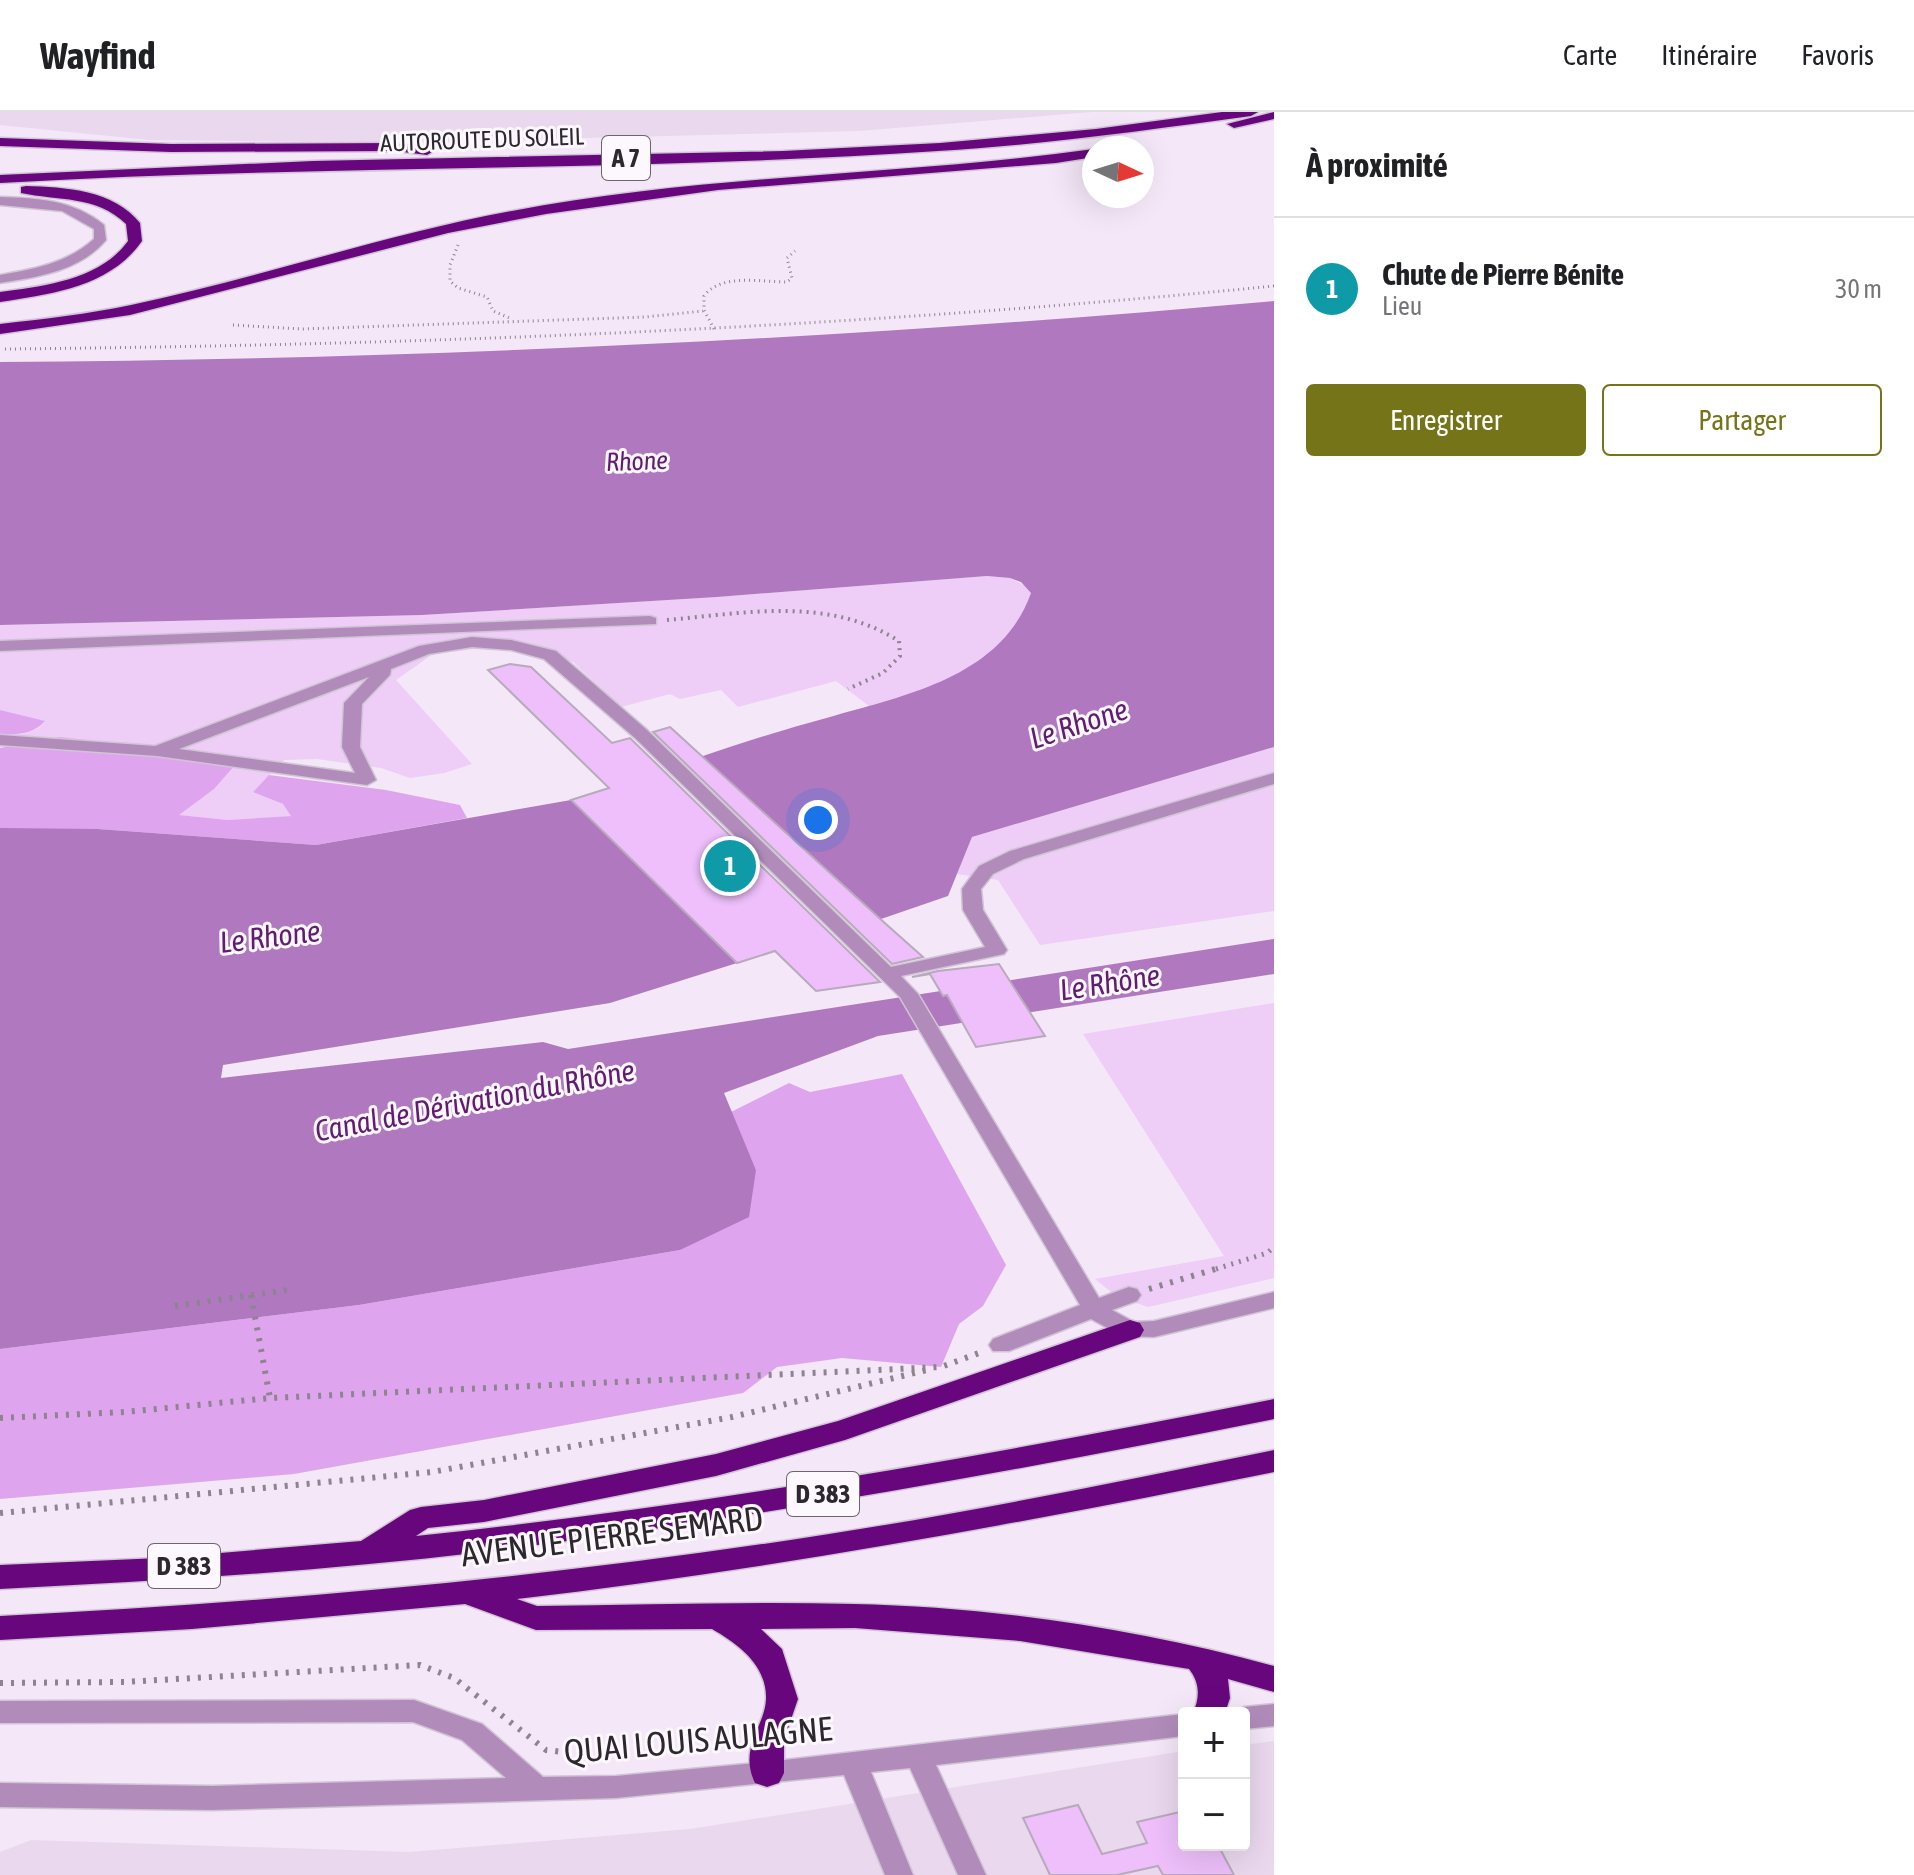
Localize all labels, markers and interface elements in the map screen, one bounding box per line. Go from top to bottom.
text: Wayfind [40,34,155,77]
text: Carte [1563,39,1617,71]
text: Itinéraire [1661,39,1757,71]
text: Favoris [1801,39,1874,71]
street label: AUTOROUTE DU SOLEIL [380,122,585,157]
road number: A 7 [602,136,650,180]
north arrow [1082,136,1154,208]
text: À proximité [1306,145,1448,184]
text: Chute de Pierre Bénite [1382,257,1624,291]
text: 1 [1326,274,1338,304]
text: 30 m [1835,274,1882,304]
text: Lieu [1382,291,1422,321]
button: Enregistrer [1306,384,1586,456]
button: Partager [1602,384,1882,456]
water label: Rhone [605,445,669,477]
water label: Le Rhone [1025,691,1132,755]
your location [798,800,838,840]
pin: 1 [704,836,756,896]
water label: Le Rhone [218,913,322,959]
water label: Le Rhône [1057,957,1162,1007]
water label: Canal de Dérivation du Rhône [312,1052,638,1148]
road number: D 383 [787,1472,859,1516]
street label: AVENUE PIERRE SEMARD [459,1498,765,1573]
road number: D 383 [148,1544,220,1588]
map controls [1178,1707,1250,1851]
button: + [1178,1707,1250,1779]
street label: QUAI LOUIS AULAGNE [562,1708,834,1771]
button: − [1178,1779,1250,1851]

